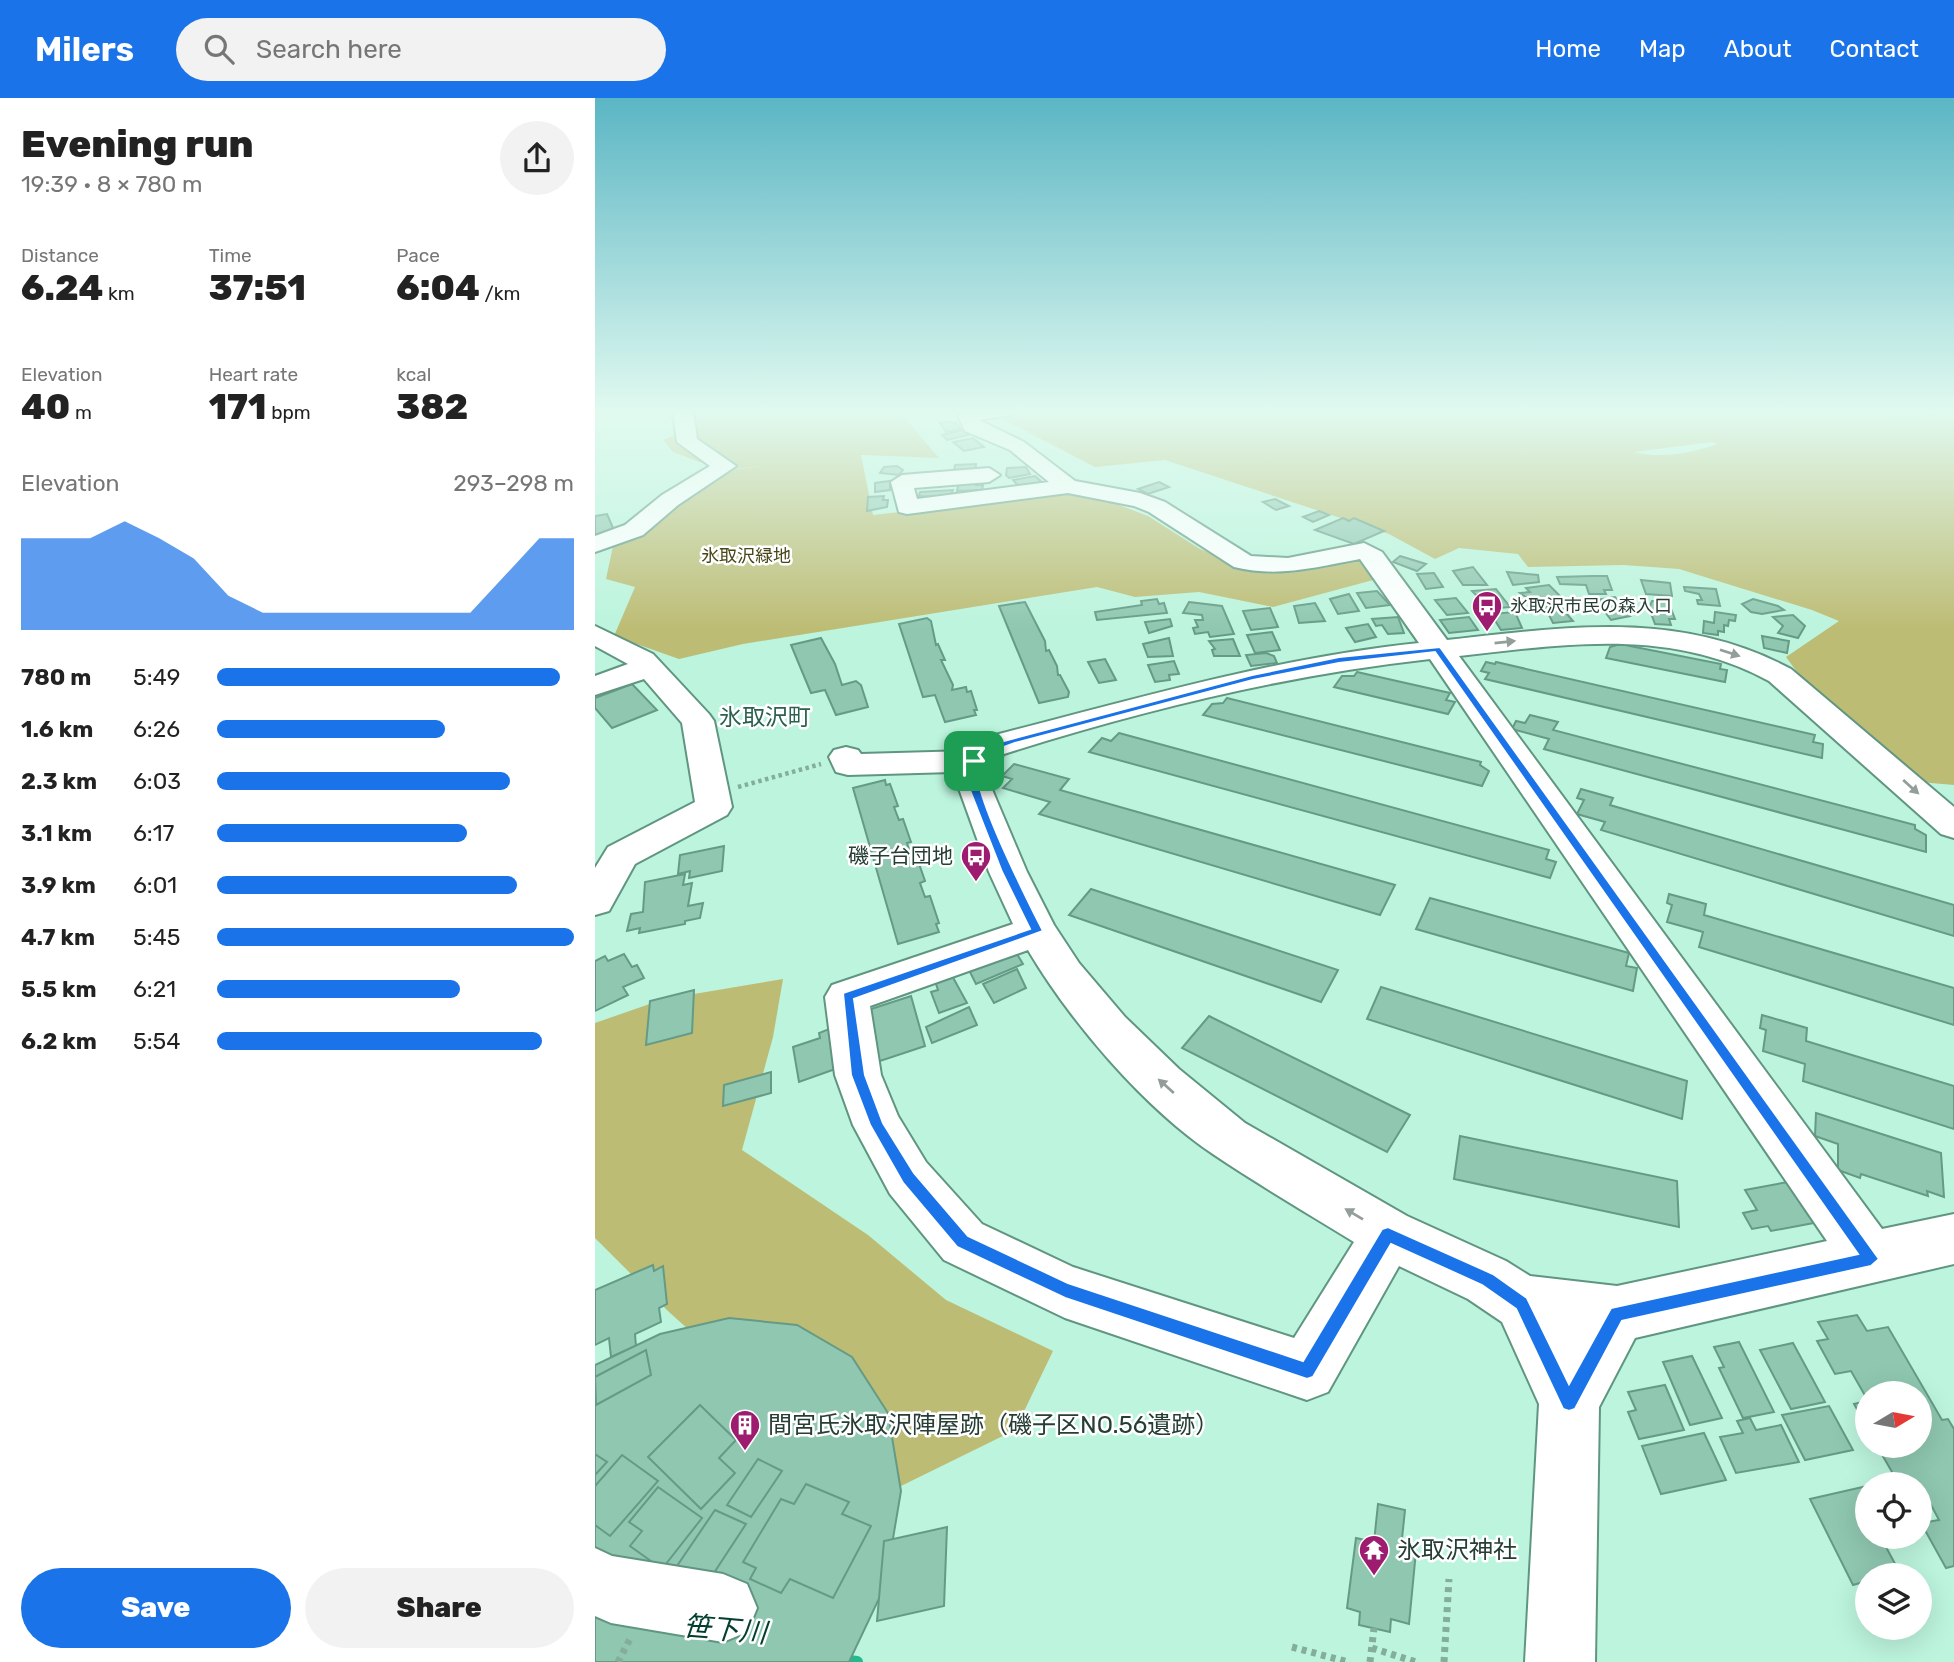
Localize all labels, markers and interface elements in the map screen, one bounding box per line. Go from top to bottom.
search box [176,18,666,81]
text: Milers [35,30,134,69]
icon: search [200,30,238,68]
text: Search here [256,34,402,65]
text: Home [1535,35,1601,63]
text: Map [1639,35,1686,63]
text: About [1724,35,1792,63]
text: Contact [1830,35,1919,63]
text: Evening run [21,121,254,167]
button: share [500,121,574,195]
text: 19:39 · 8 × 780 m [21,170,203,198]
text: Distance [21,244,99,267]
text: Time [209,244,252,267]
text: Pace [396,244,440,267]
text: 6.24 [21,267,103,309]
text: 37:51 [209,267,306,309]
text: 6:04 [396,267,480,309]
text: km [103,282,135,305]
text: /km [480,282,520,305]
text: Elevation [21,363,102,386]
text: Heart rate [209,363,298,386]
text: kcal [396,363,431,386]
text: 40 [21,386,70,428]
text: 171 [209,386,267,428]
text: 382 [396,386,468,428]
text: m [70,401,92,424]
text: bpm [267,401,311,424]
text: Elevation [21,469,120,497]
text: 293–298 m [453,469,574,497]
park label: 氷取沢緑地 [701,545,791,567]
bus stop icon: 氷取沢市民の森入口 [1470,589,1504,633]
place label: 氷取沢市民の森入口 [1510,595,1672,617]
one-way arrow [1494,636,1516,647]
one-way arrow [1720,648,1741,659]
text: 780 m [21,663,91,691]
text: 5:49 [133,663,180,691]
district label: 氷取沢町 [719,703,811,731]
text: 1.6 km [21,715,93,743]
text: 6:26 [133,715,180,743]
pin [944,731,1004,791]
icon: arrive [955,742,993,780]
text: 2.3 km [21,767,97,795]
text: 6:03 [133,767,181,795]
one-way arrow [1902,779,1920,795]
text: 3.1 km [21,819,92,847]
text: 6:17 [133,819,174,847]
bus stop icon: 磯子台団地 [959,839,993,883]
place label: 磯子台団地 [848,843,953,868]
text: 3.9 km [21,871,96,899]
text: 6:01 [133,871,177,899]
text: 4.7 km [21,923,95,951]
text: 5:45 [133,923,181,951]
text: 5.5 km [21,975,97,1003]
text: 6:21 [133,975,176,1003]
text: 6.2 km [21,1027,97,1055]
text: 5:54 [133,1027,181,1055]
one-way arrow [1158,1079,1175,1094]
one-way arrow [1344,1208,1363,1220]
north arrow [1855,1381,1932,1458]
map controls [1855,1381,1932,1640]
building icon: 間宮氏氷取沢陣屋跡（磯子区NO.56遺跡） [728,1408,762,1452]
place label: 間宮氏氷取沢陣屋跡（磯子区NO.56遺跡） [768,1411,1219,1439]
button: locate [1855,1472,1932,1549]
temple icon: 氷取沢神社 [1357,1533,1391,1577]
place label: 氷取沢神社 [1397,1536,1517,1564]
button: layers [1855,1563,1932,1640]
button: Save [21,1568,291,1648]
button: Share [305,1568,574,1648]
water label: 笹下川 [682,1609,771,1650]

